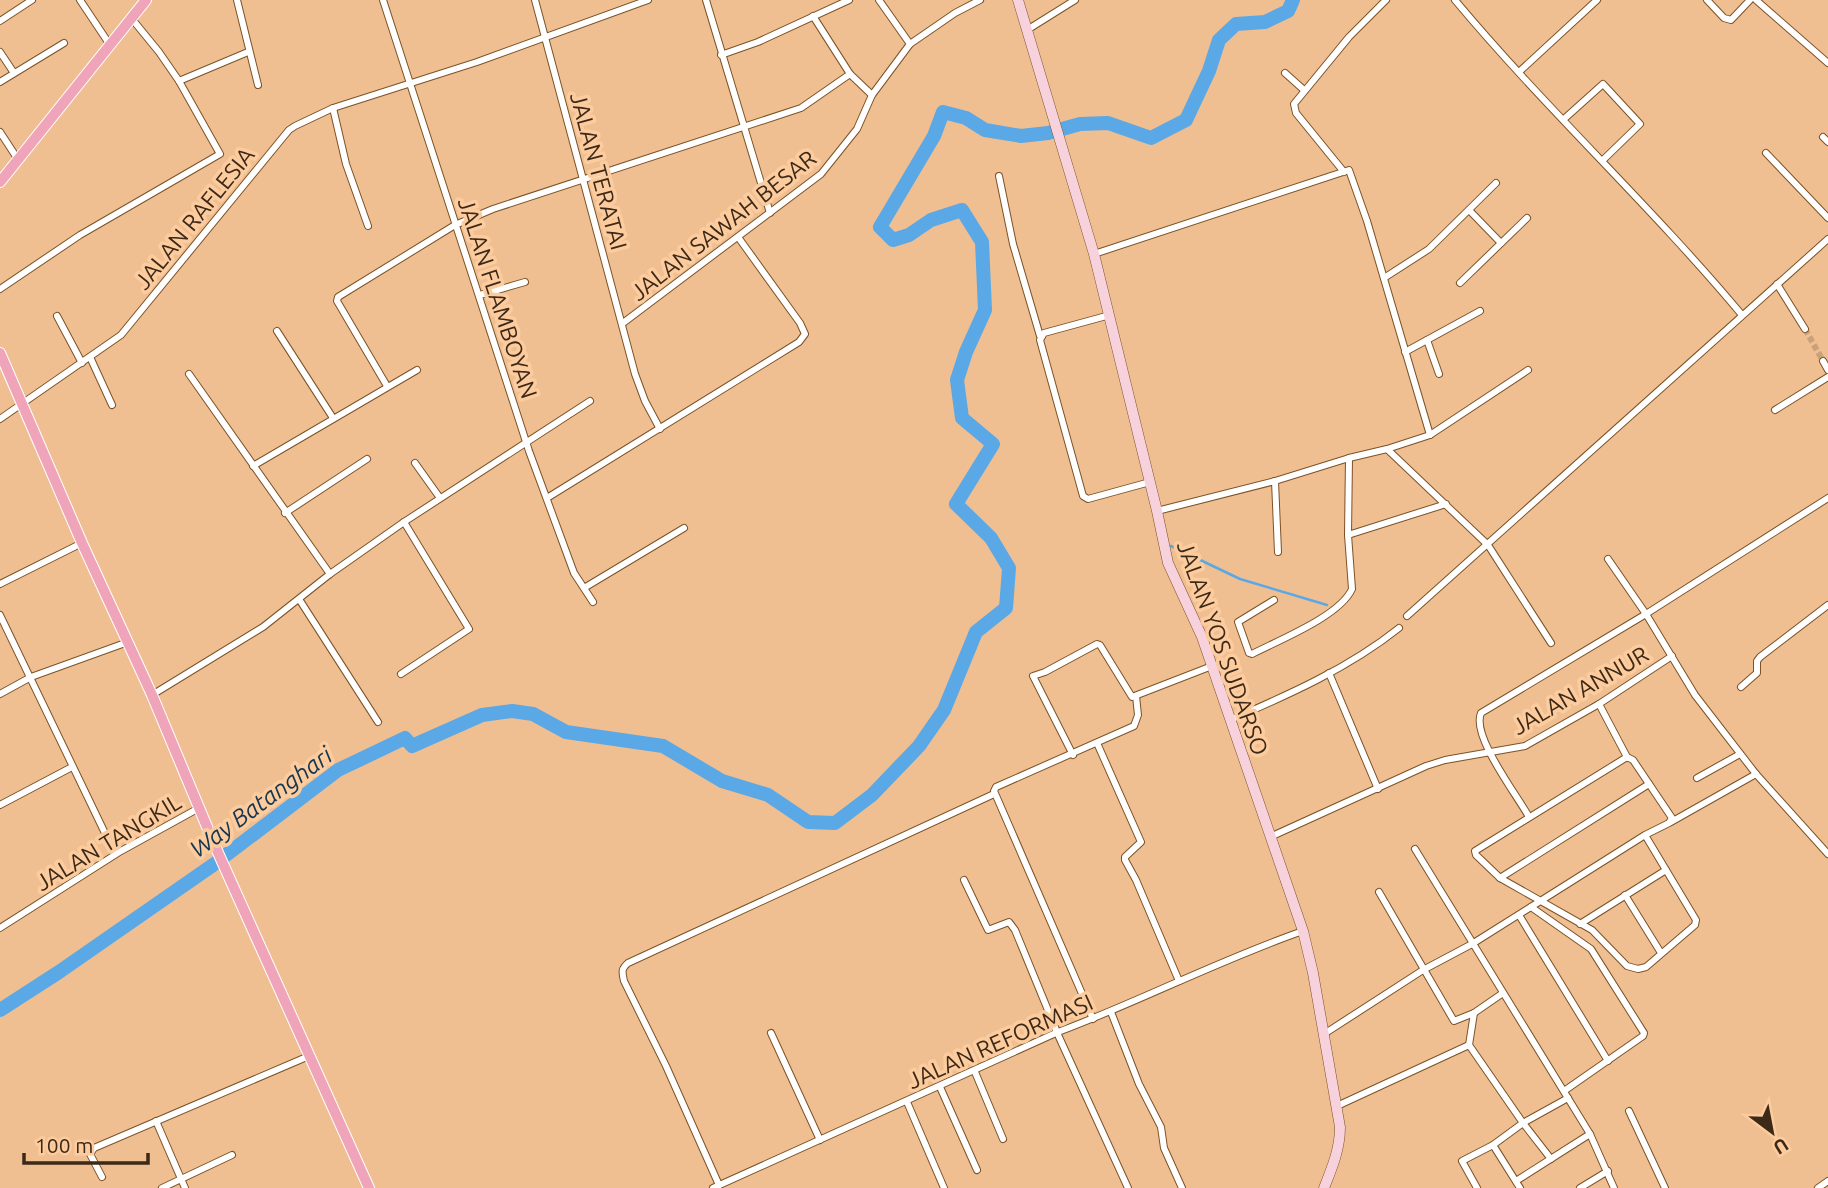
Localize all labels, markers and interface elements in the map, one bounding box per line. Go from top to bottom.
street label: JALAN TERATAI [566,90,632,252]
street label: JALAN RAFLESIA [129,142,259,294]
street label: JALAN SAWAH BESAR [625,145,821,305]
street label: JALAN FLAMBOYAN [454,195,542,401]
street label: JALAN YOS SUDARSO [1173,538,1273,758]
street label: JALAN ANNUR [1507,641,1653,739]
water label: Way Batanghari [185,741,338,863]
street label: JALAN TANGKIL [31,789,185,895]
street label: JALAN REFORMASI [904,989,1096,1093]
north arrow [1737,1097,1807,1167]
scale bar [24,1122,149,1166]
text: 100 m [35,1133,93,1157]
text: U [1770,1134,1792,1159]

